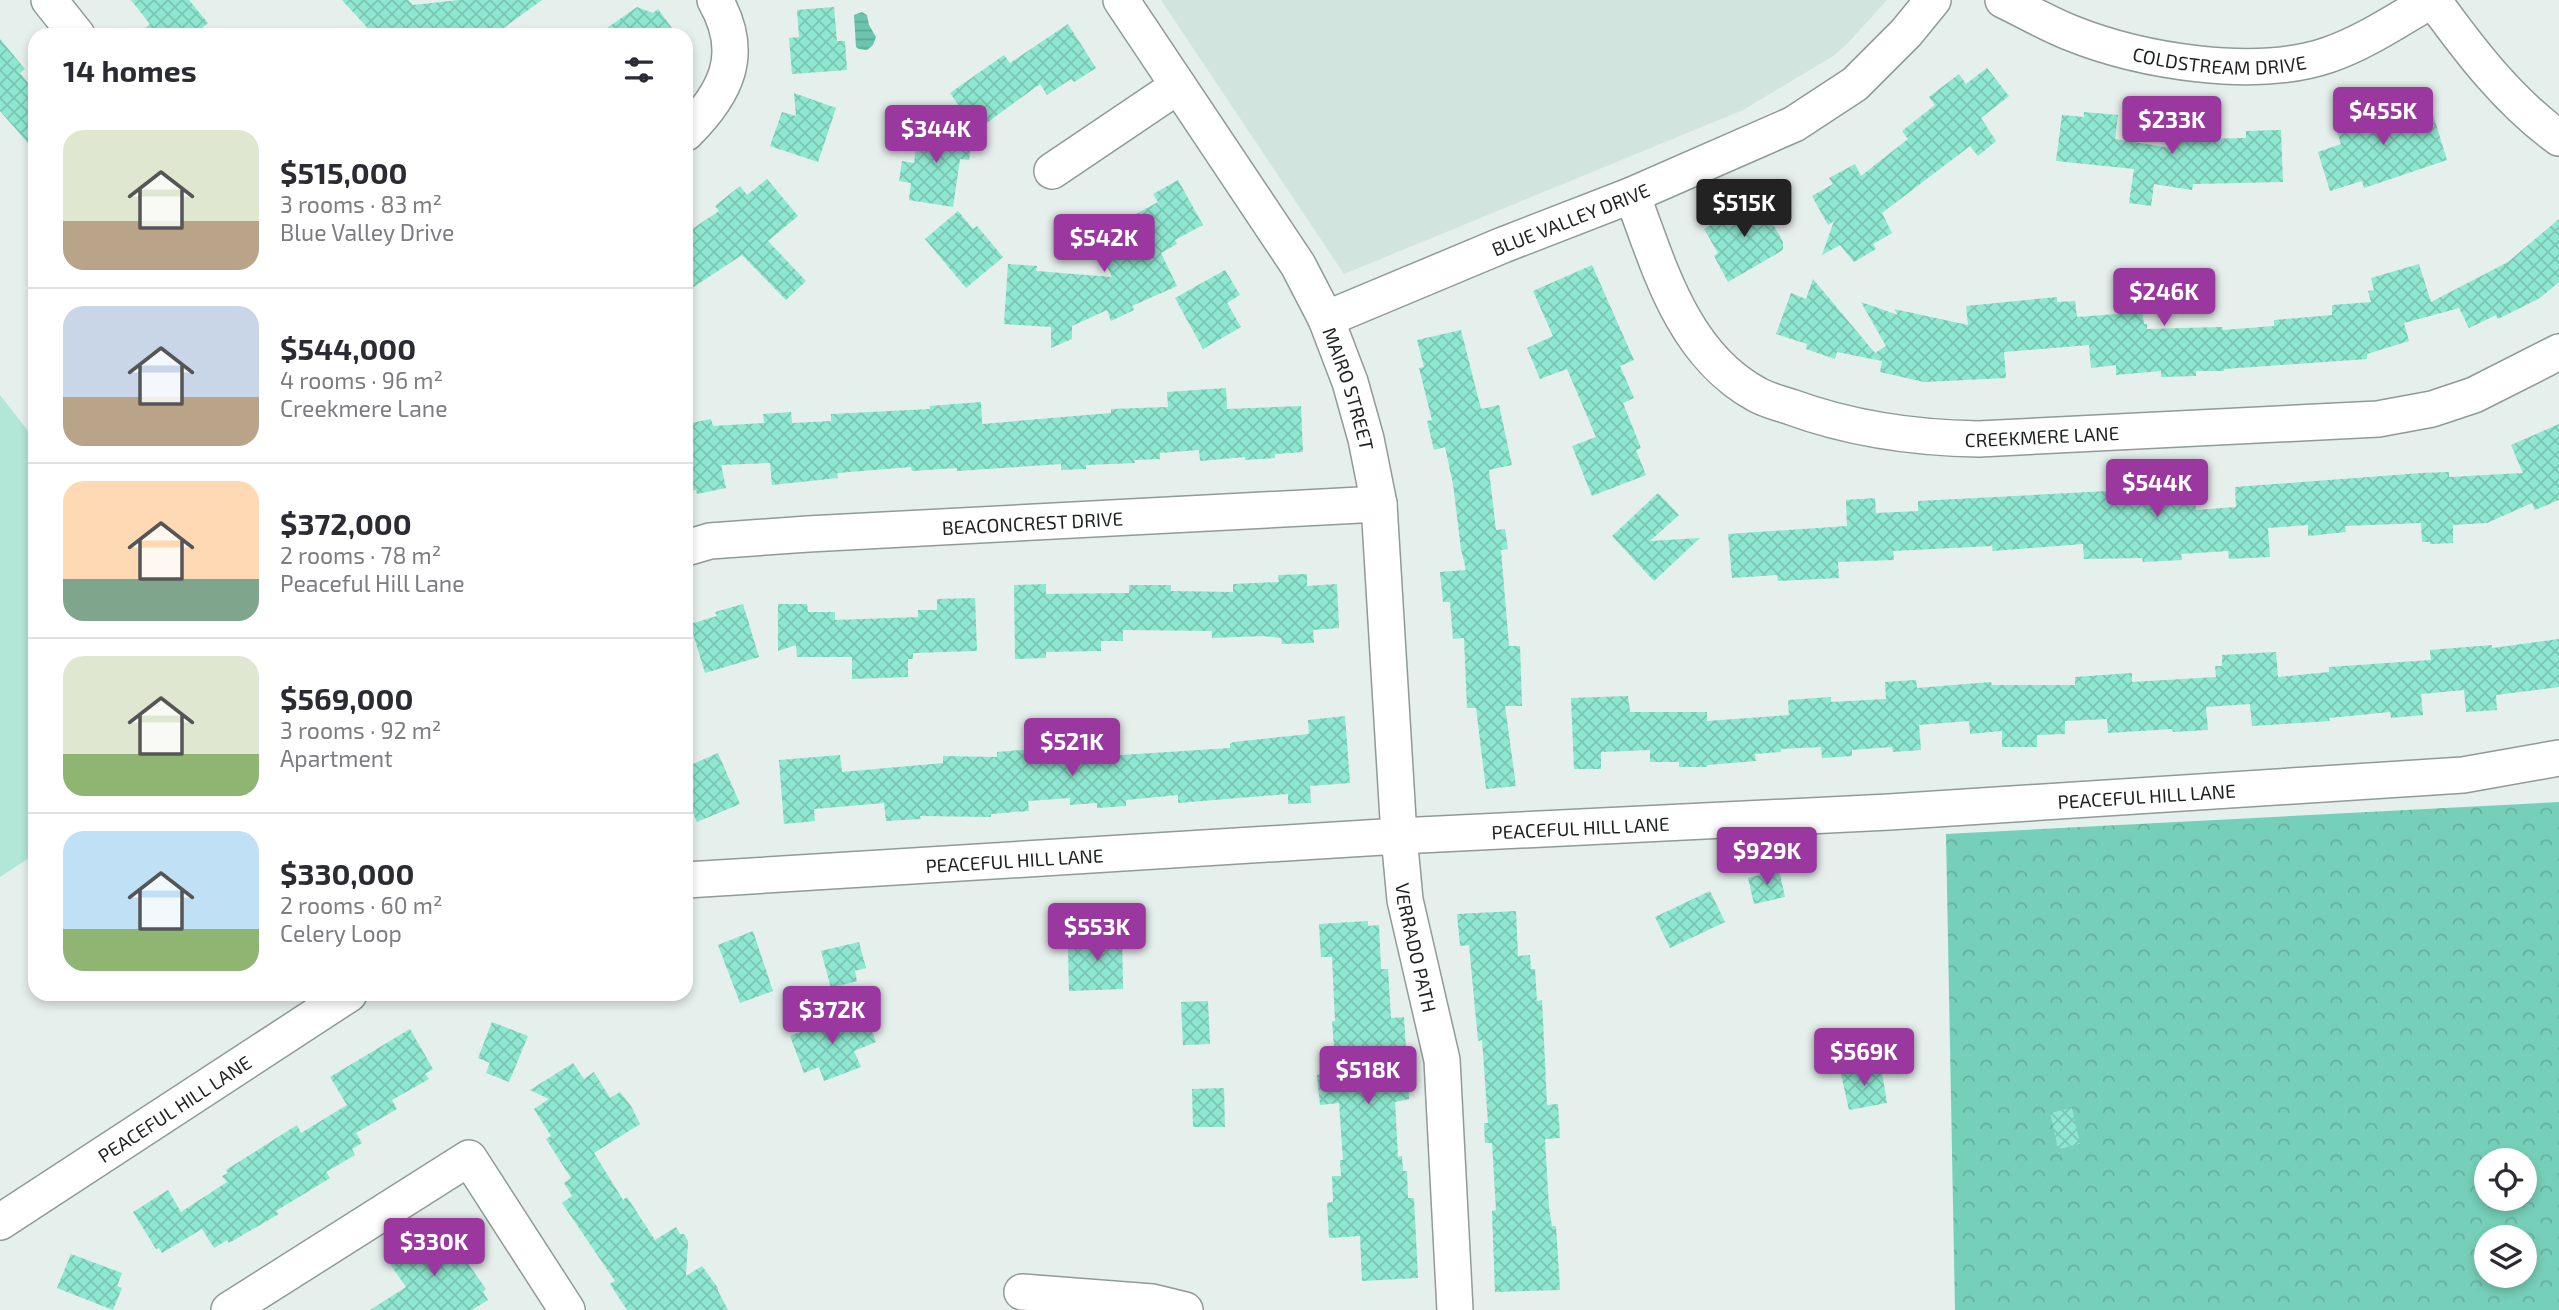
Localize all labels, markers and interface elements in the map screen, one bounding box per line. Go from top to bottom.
street label: COLDSTREAM DRIVE [2131,41,2308,78]
icon: filters [620,51,658,89]
text: 14 homes [63,52,197,88]
pin: $455K [2334,88,2432,147]
pin: $233K [2123,96,2221,156]
text: $455K [2349,96,2417,124]
text: $233K [2138,105,2206,133]
pin: $344K [887,106,985,165]
text: $344K [901,114,971,142]
text: $515,000 [280,154,408,190]
icon: home [119,158,203,242]
street label: BLUE VALLEY DRIVE [1488,177,1653,260]
pin: $515K [1695,180,1793,239]
text: $515K [1712,188,1776,216]
text: 3 rooms · 83 m² [280,190,442,218]
pin: $542K [1055,215,1153,274]
text: Blue Valley Drive [280,218,454,246]
text: $542K [1070,223,1138,251]
pin: $246K [2115,268,2213,328]
text: $246K [2129,277,2199,305]
street label: MAIRO STREET [1319,324,1379,452]
text: $544,000 [280,330,416,366]
icon: home [119,334,203,418]
text: 4 rooms · 96 m² [280,366,443,394]
text: Creekmere Lane [280,394,448,422]
street label: CREEKMERE LANE [1964,420,2120,451]
pin: $544K [2108,460,2206,519]
text: $544K [2122,468,2192,496]
text: $372,000 [280,505,412,541]
street label: BEACONCREST DRIVE [941,506,1124,538]
icon: home [119,509,203,593]
text: 2 rooms · 78 m² [280,541,441,569]
text: Peaceful Hill Lane [280,569,465,597]
text: $569,000 [280,680,413,716]
icon: home [119,684,203,768]
text: 3 rooms · 92 m² [280,716,441,744]
pin: $521K [1023,718,1121,778]
text: $521K [1040,727,1104,755]
text: Apartment [280,744,393,772]
street label: PEACEFUL HILL LANE [2057,778,2236,813]
street label: PEACEFUL HILL LANE [1491,811,1670,843]
pin: $929K [1718,828,1816,887]
text: $929K [1733,836,1801,864]
street label: PEACEFUL HILL LANE [925,843,1104,877]
text: $330,000 [280,855,414,891]
icon: home [119,859,203,943]
street label: VERRADO PATH [1392,882,1442,1014]
text: 2 rooms · 60 m² [280,891,442,919]
pin: $553K [1048,904,1146,963]
text: $553K [1064,912,1130,940]
text: Celery Loop [280,919,402,947]
pin: $372K [783,986,881,1046]
text: $372K [799,995,865,1023]
pin: $569K [1815,1028,1913,1088]
text: $569K [1830,1037,1898,1065]
pin: $518K [1319,1046,1417,1106]
street label: PEACEFUL HILL LANE [93,1050,255,1167]
text: $518K [1336,1055,1400,1083]
map controls [2474,1148,2537,1288]
button: locate [2474,1148,2537,1211]
pin: $330K [385,1218,483,1278]
button: layers [2474,1225,2537,1288]
text: $330K [400,1227,468,1255]

